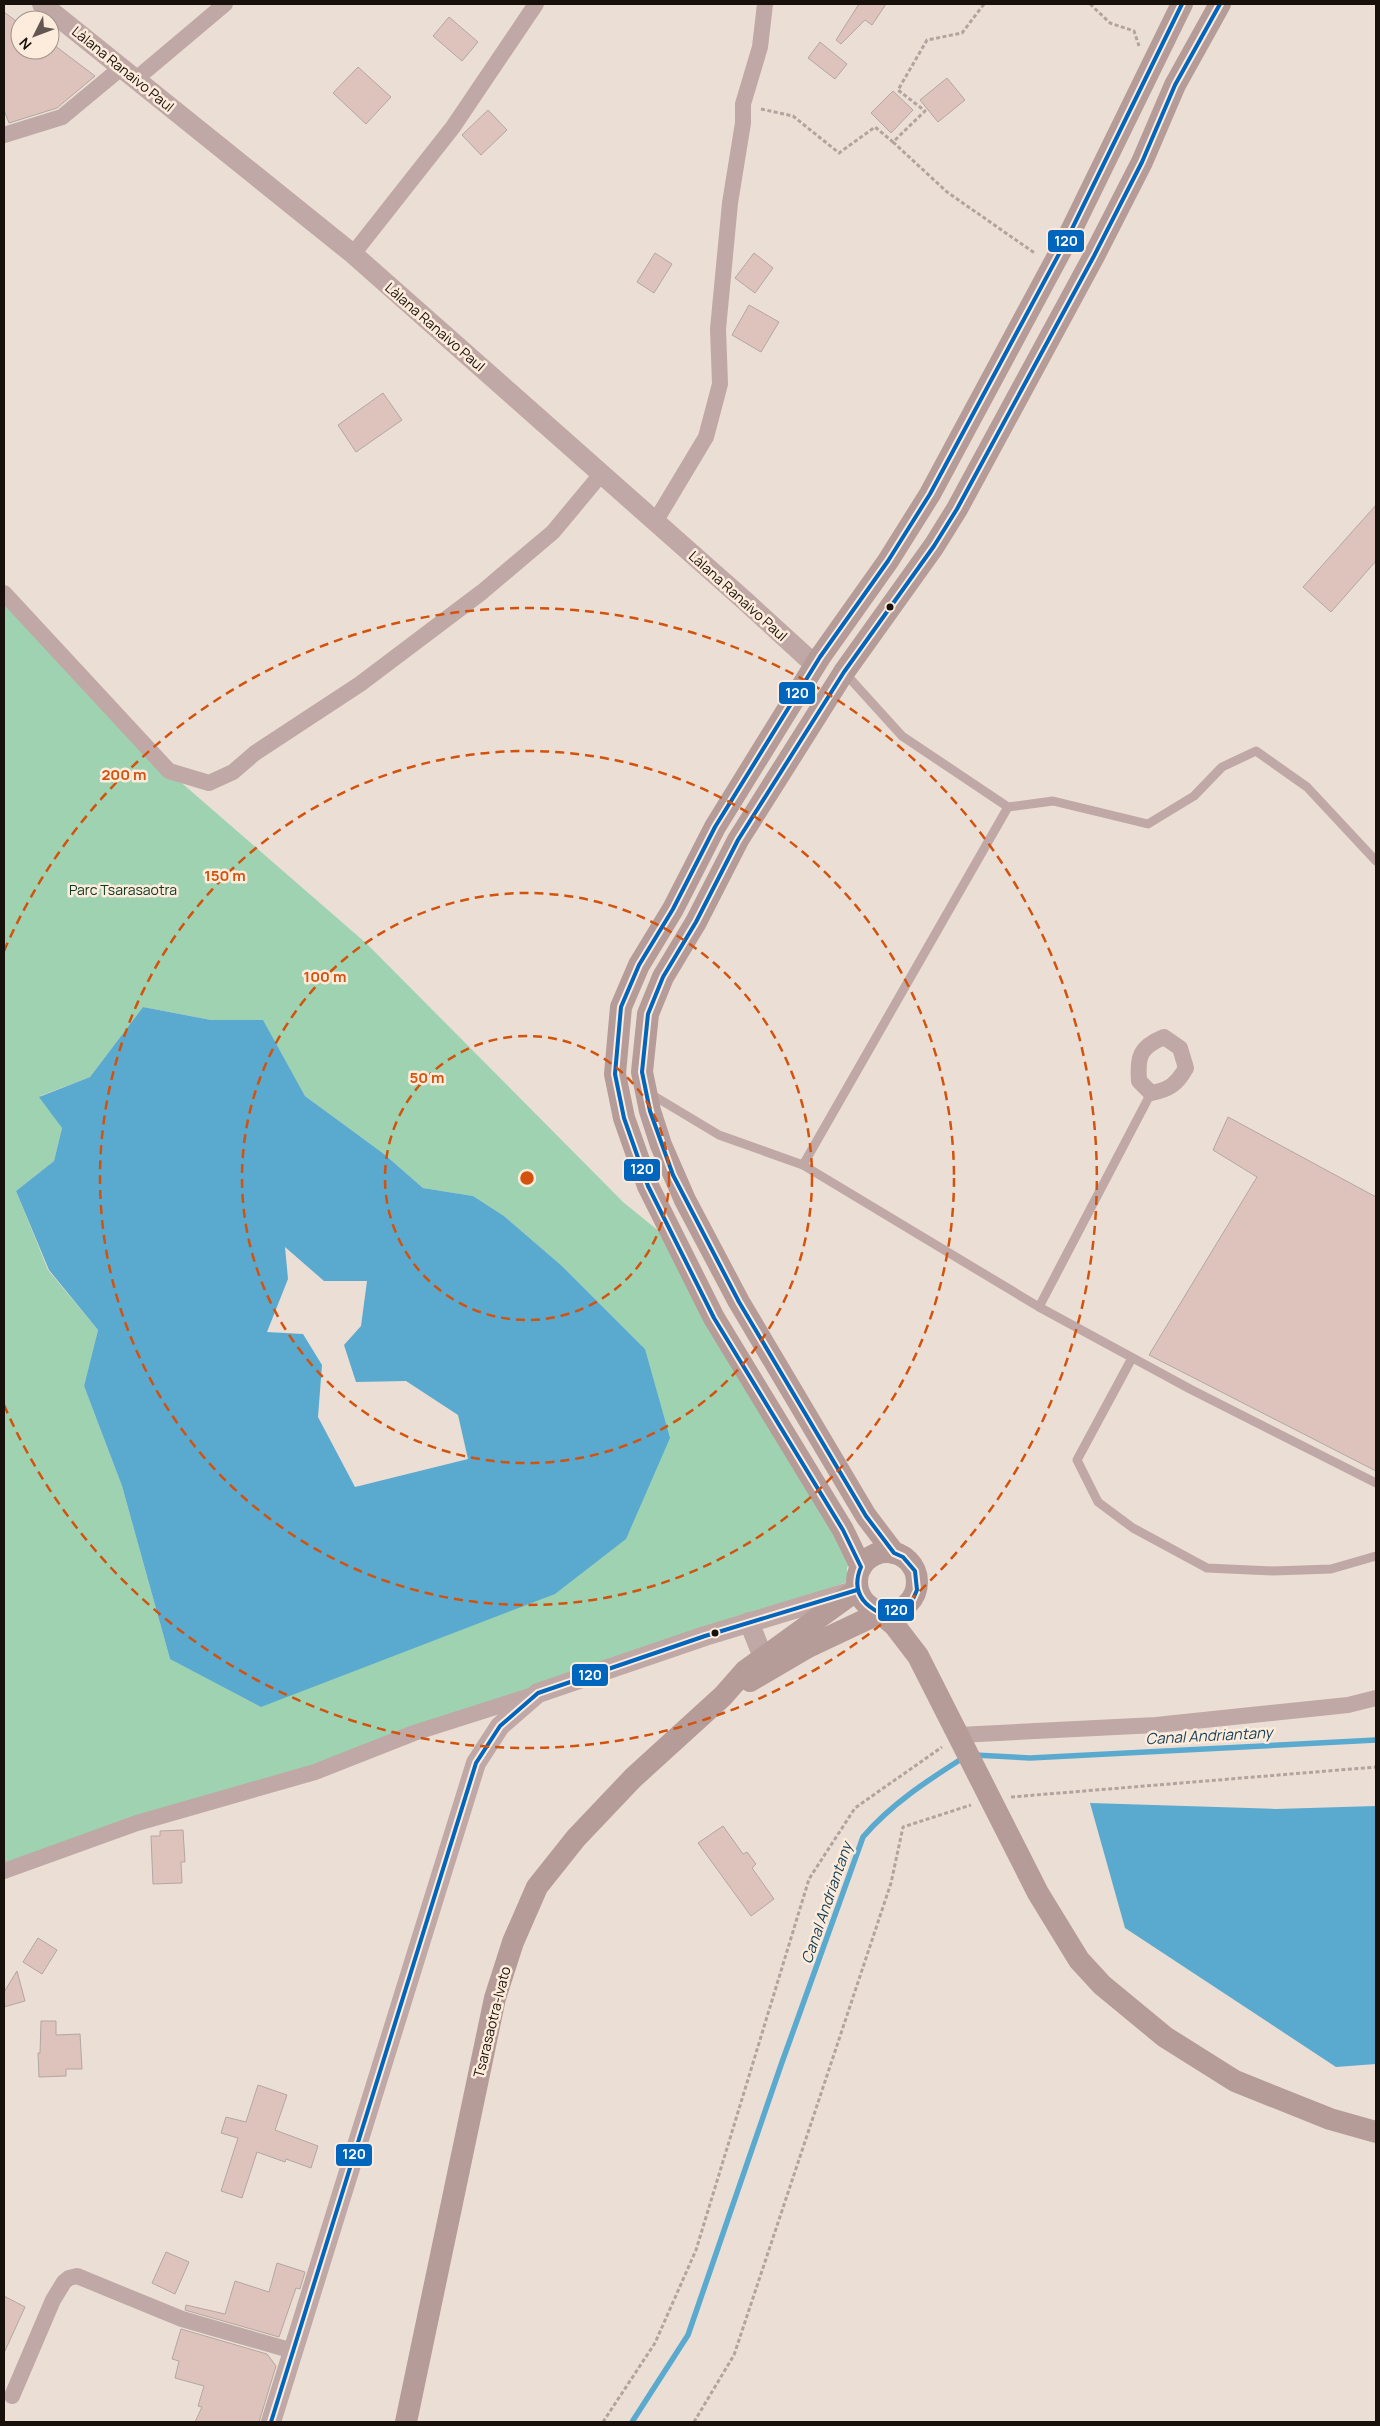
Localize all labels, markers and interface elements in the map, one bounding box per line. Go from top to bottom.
north arrow [10,10,60,60]
street label: Làlana Ranaivo Paul [68,22,178,116]
text: N [15,34,35,54]
line badge: 120 [1047,229,1085,253]
text: 120 [1054,231,1078,250]
street label: Làlana Ranaivo Paul [381,278,489,375]
street label: Làlana Ranaivo Paul [685,546,792,645]
unlabelled marker [885,602,895,612]
line badge: 120 [778,681,816,705]
text: 120 [785,683,809,702]
text: 200 m [101,764,147,785]
text: 150 m [204,865,246,886]
park label: Parc Tsarasaotra [69,880,177,899]
text: 100 m [304,966,346,987]
text: 50 m [409,1067,445,1088]
line badge: 120 [623,1158,661,1182]
text: 120 [630,1159,654,1178]
centre of rings [518,1169,536,1187]
line badge: 120 [877,1598,915,1622]
text: 120 [884,1600,908,1619]
unlabelled marker [710,1628,720,1638]
line badge: 120 [571,1663,609,1687]
text: 120 [578,1665,602,1684]
water label: Canal Andriantany [1145,1722,1275,1749]
water label: Canal Andriantany [796,1837,858,1966]
street label: Tsarasaotra-Ivato [469,1964,515,2079]
line badge: 120 [335,2143,373,2167]
text: 120 [342,2144,366,2163]

